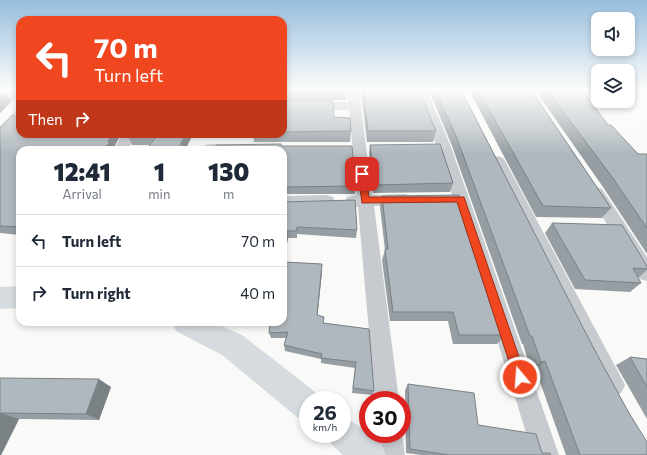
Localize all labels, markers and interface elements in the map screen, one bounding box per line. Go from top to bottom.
map controls [591,12,635,108]
button: sound [591,12,635,56]
text: 70 m [94,30,158,64]
icon: left [28,32,80,84]
text: Turn left [94,64,163,86]
button: layers [591,64,635,108]
icon: right [71,108,93,130]
text: Then [28,110,63,128]
text: 12:41 [54,157,111,186]
text: 1 [154,157,165,186]
text: 130 [208,157,249,186]
pin [345,157,379,191]
icon: arrive [351,163,373,185]
text: Arrival [62,186,102,202]
text: min [148,186,170,202]
text: m [223,186,234,202]
icon: left [28,230,50,252]
text: Turn left [62,232,121,250]
text: 70 m [241,232,275,250]
icon: right [28,282,50,304]
text: Turn right [62,284,131,302]
text: 40 m [240,284,275,302]
position arrow [499,356,541,398]
speed limit sign: 30 [359,391,411,443]
text: 26 [313,400,337,424]
text: km/h [313,421,337,433]

